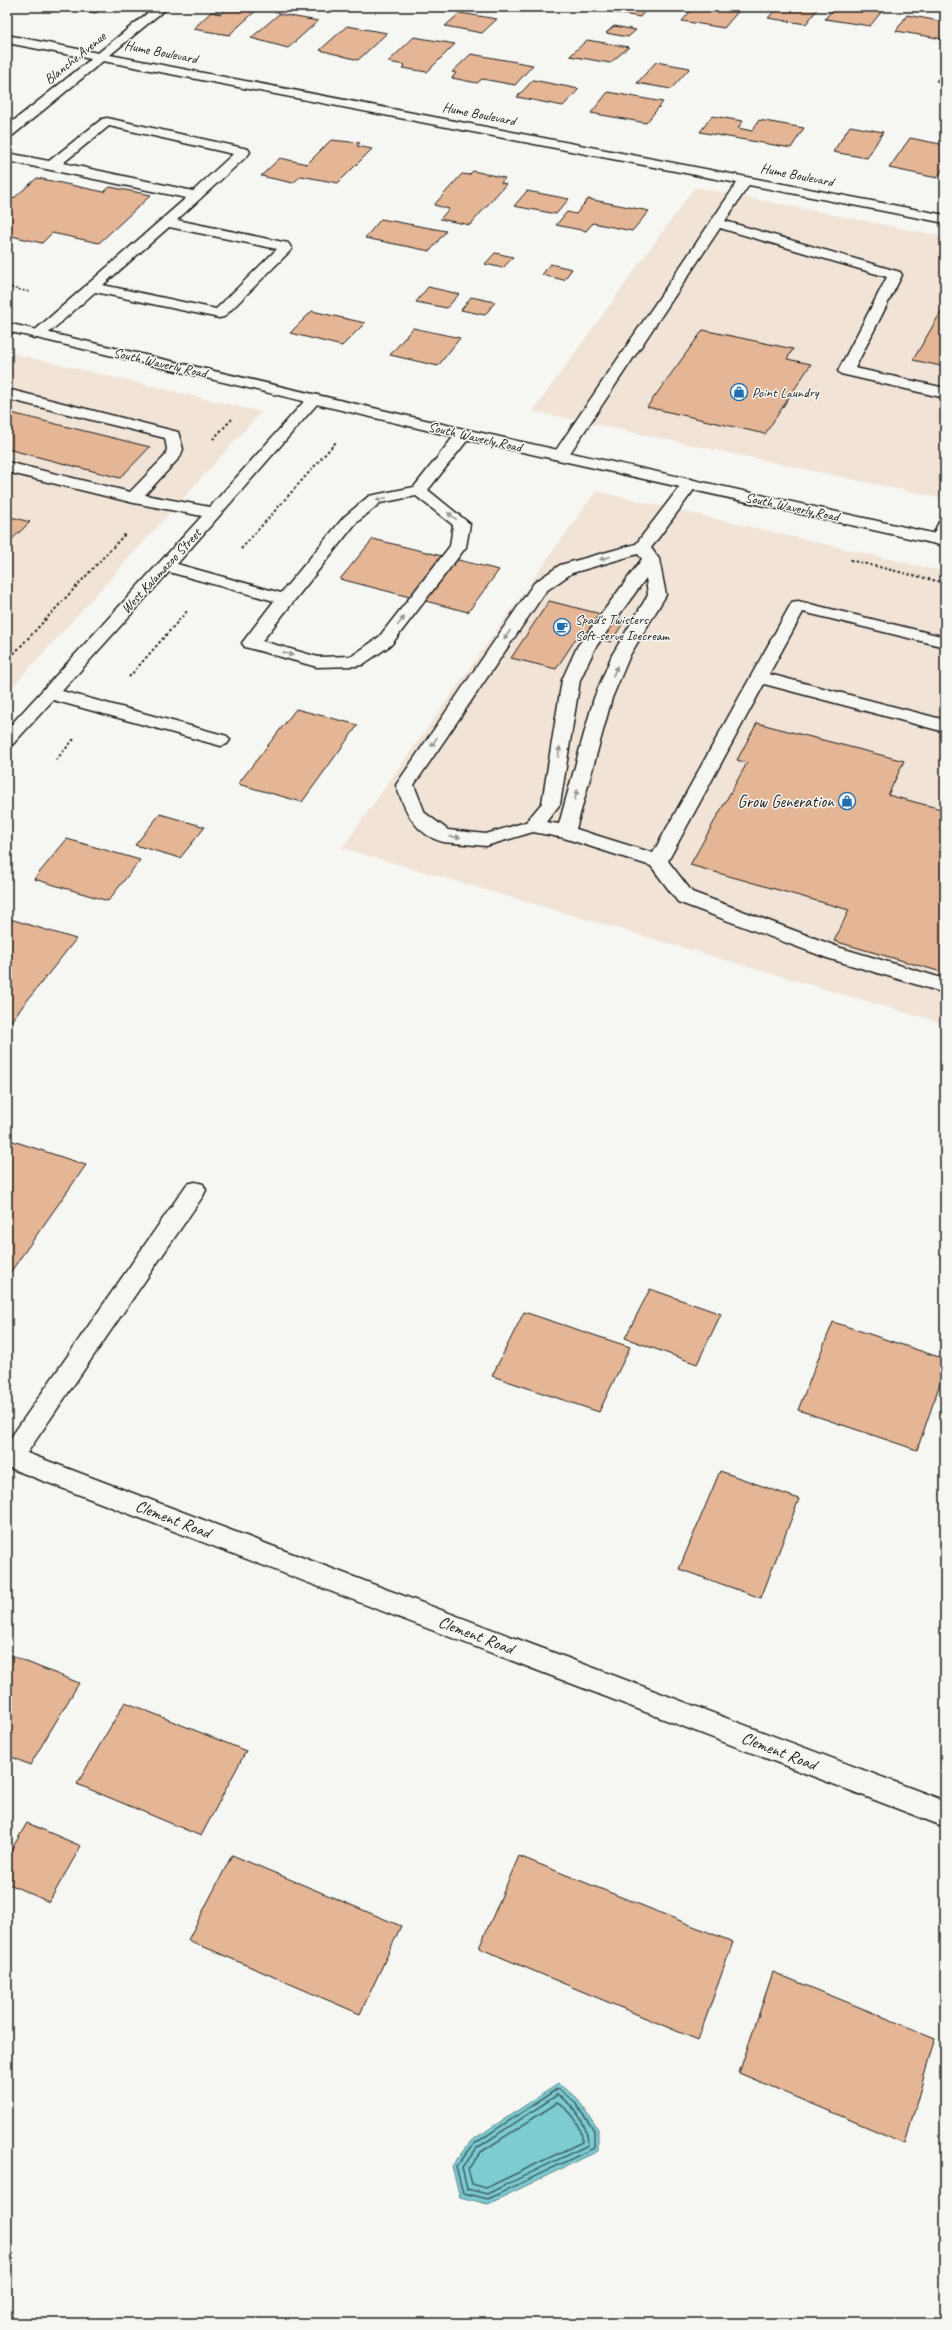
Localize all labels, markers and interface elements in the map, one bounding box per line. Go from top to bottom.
street label: Blanche Avenue [41,27,110,88]
street label: Hume Boulevard [123,37,201,68]
street label: Hume Boulevard [441,99,519,130]
street label: Hume Boulevard [759,160,837,191]
street label: South Waverly Road [112,344,211,383]
shop icon: Point Laundry [729,382,749,402]
place label: Point Laundry [752,384,820,401]
street label: South Waverly Road [427,418,526,457]
street label: South Waverly Road [744,489,843,526]
one-way arrow [375,496,387,502]
one-way arrow [447,512,457,520]
street label: West Kalamazoo Street [117,524,206,617]
one-way arrow [598,556,611,562]
place label: Spad's Twisters Soft-serve Icecream [575,611,670,644]
one-way arrow [397,615,405,626]
cafe icon: Spad's Twisters Soft-serve Icecream [552,617,572,637]
one-way arrow [503,630,511,640]
one-way arrow [283,651,295,657]
one-way arrow [612,665,618,676]
one-way arrow [430,737,438,748]
one-way arrow [556,746,562,758]
one-way arrow [574,788,580,801]
place label: Grow Generation [738,791,835,812]
shop icon: Grow Generation [837,791,857,811]
one-way arrow [449,834,461,841]
street label: Clement Road [132,1495,217,1544]
street label: Clement Road [435,1611,520,1660]
street label: Clement Road [738,1727,823,1776]

